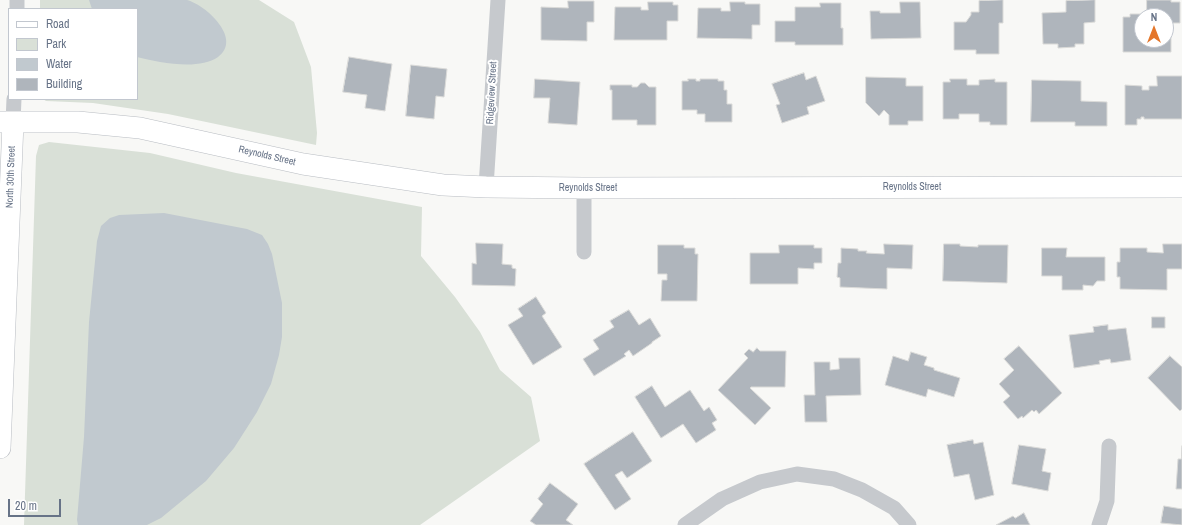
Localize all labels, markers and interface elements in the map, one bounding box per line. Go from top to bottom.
legend [8,8,138,100]
north arrow [1134,8,1174,48]
text: N [1151,10,1157,24]
text: Road [46,16,70,32]
text: Park [46,36,66,52]
text: Water [46,56,72,72]
street label: Ridgeview Street [484,61,500,125]
text: Building [46,76,82,92]
street label: Reynolds Street [237,144,297,168]
street label: North 30th Street [4,146,18,208]
street label: Reynolds Street [883,181,941,193]
street label: Reynolds Street [559,182,617,194]
scale bar [10,491,63,517]
text: 20 m [15,498,37,514]

